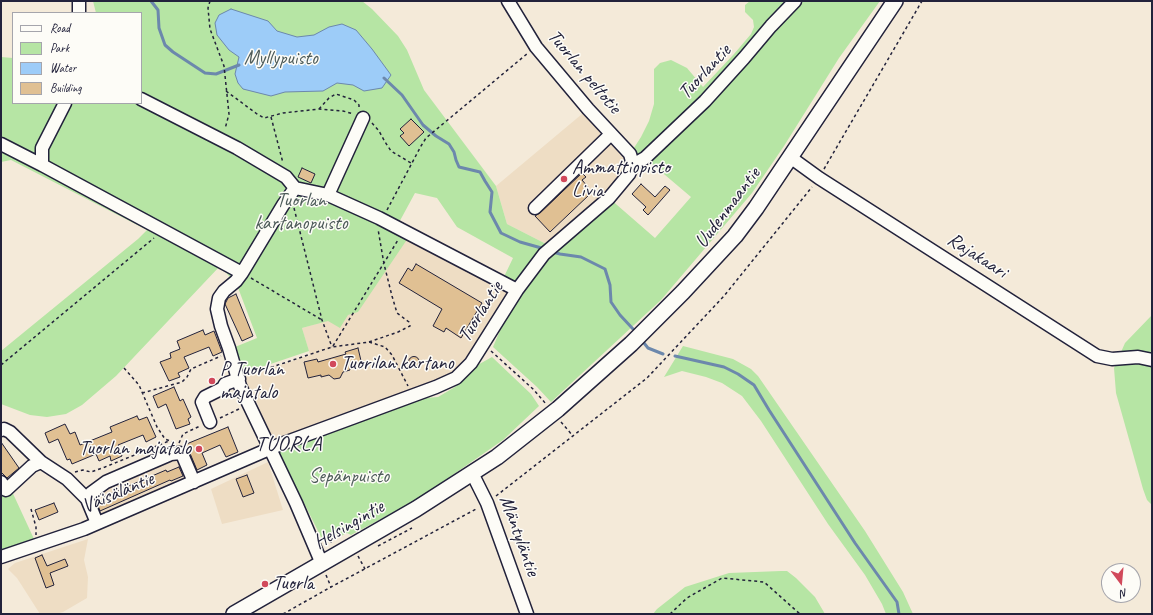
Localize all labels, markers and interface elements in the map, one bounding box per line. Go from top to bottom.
legend [12,12,142,104]
text: Road [50,20,70,36]
street label: Tuorlan peltotie [542,25,626,119]
street label: Tuorlantie [674,39,736,105]
text: Park [50,40,69,56]
park label: Myllypuisto [244,47,318,71]
text: Water [50,60,76,76]
text: Building [50,80,82,96]
place label: Ammattiopisto Livia [572,156,670,203]
street label: Uudenmaantie [690,163,766,253]
marker: Ammattiopisto Livia [559,174,569,184]
park label: Tuorlan kartanopuisto [254,189,348,236]
street label: Rajakaari [943,228,1011,284]
street label: Tuorlantie [453,277,509,347]
place label: Tuorilan kartano [341,352,454,376]
place label: P Tuorlan majatalo [220,358,284,405]
marker: Tuorilan kartano [328,359,338,369]
marker: P Tuorlan majatalo [207,376,217,386]
district label: TUORLA [256,431,322,457]
place label: Tuorlan majatalo [79,437,191,461]
marker: Tuorlan majatalo [194,444,204,454]
park label: Sepänpuisto [309,465,389,489]
street label: Väisäläntie [78,467,158,519]
street label: Mäntyläntie [493,493,545,579]
street label: Helsingintie [309,495,389,555]
north arrow [1101,563,1141,603]
place label: Tuorla [273,572,314,596]
marker: Tuorla [260,579,270,589]
text: N [1119,586,1129,601]

